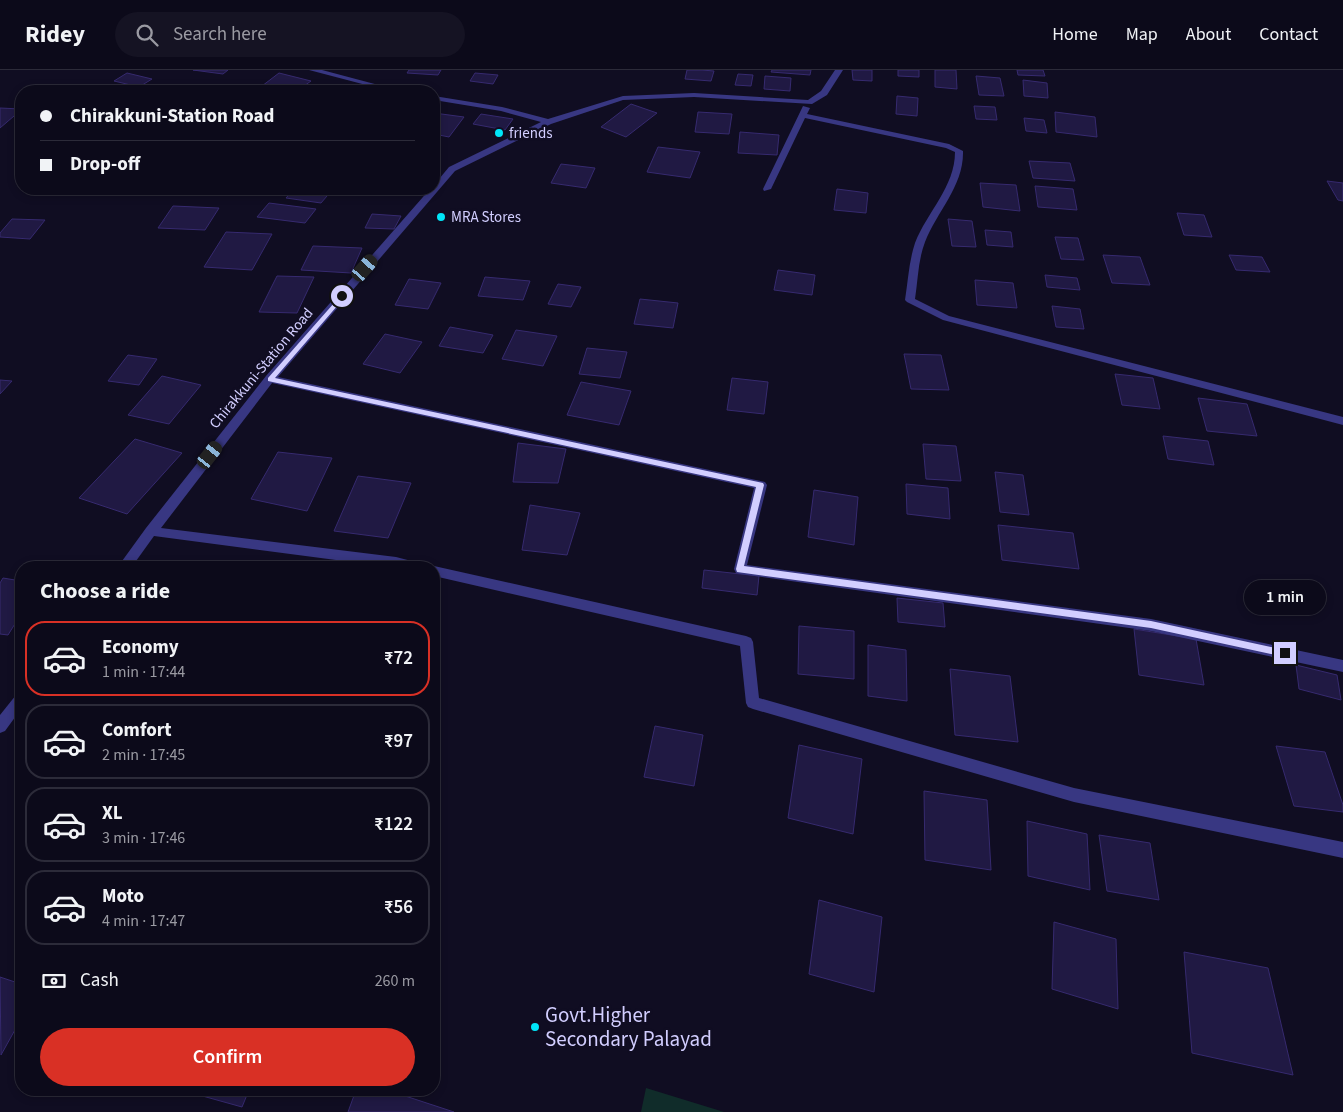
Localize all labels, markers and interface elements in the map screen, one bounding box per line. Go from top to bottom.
search box [115,12,465,57]
text: Ridey [25,17,85,52]
icon: search [133,21,161,49]
text: Search here [173,21,267,48]
text: Home [1052,22,1098,47]
text: Map [1126,22,1158,47]
text: About [1186,22,1231,47]
text: Contact [1259,22,1318,47]
text: Chirakkuni-Station Road [70,103,274,130]
place label: friends [509,123,553,144]
marker: friends [493,127,505,139]
text: Drop-off [70,151,140,178]
place label: MRA Stores [451,207,521,228]
marker: MRA Stores [435,211,447,223]
car [349,252,380,284]
route start [331,285,353,307]
street label: Chirakkuni-Station Road [204,303,318,433]
car [194,439,225,471]
text: Choose a ride [40,575,170,607]
callout: 1 min [1244,580,1326,616]
text: 1 min [1266,586,1304,608]
text: Economy [102,634,179,661]
icon: car [42,636,87,681]
route end [1274,642,1296,664]
text: ₹72 [384,645,413,672]
text: 1 min · 17:44 [102,661,185,683]
text: Comfort [102,717,172,744]
icon: car [42,719,87,764]
text: ₹97 [384,728,413,755]
text: 2 min · 17:45 [102,744,185,766]
text: XL [102,800,123,827]
icon: car [42,802,87,847]
text: ₹122 [374,811,413,838]
text: 3 min · 17:46 [102,827,185,849]
text: Moto [102,883,144,910]
icon: car [42,885,87,930]
text: ₹56 [384,894,413,921]
text: 4 min · 17:47 [102,910,185,932]
icon: cash [40,967,68,995]
text: Cash [80,967,119,994]
text: 260 m [375,970,415,992]
place label: Govt.Higher Secondary Palayad [545,1000,712,1054]
marker: Govt.Higher Secondary Palayad [529,1021,541,1033]
button: Confirm [40,1028,415,1086]

